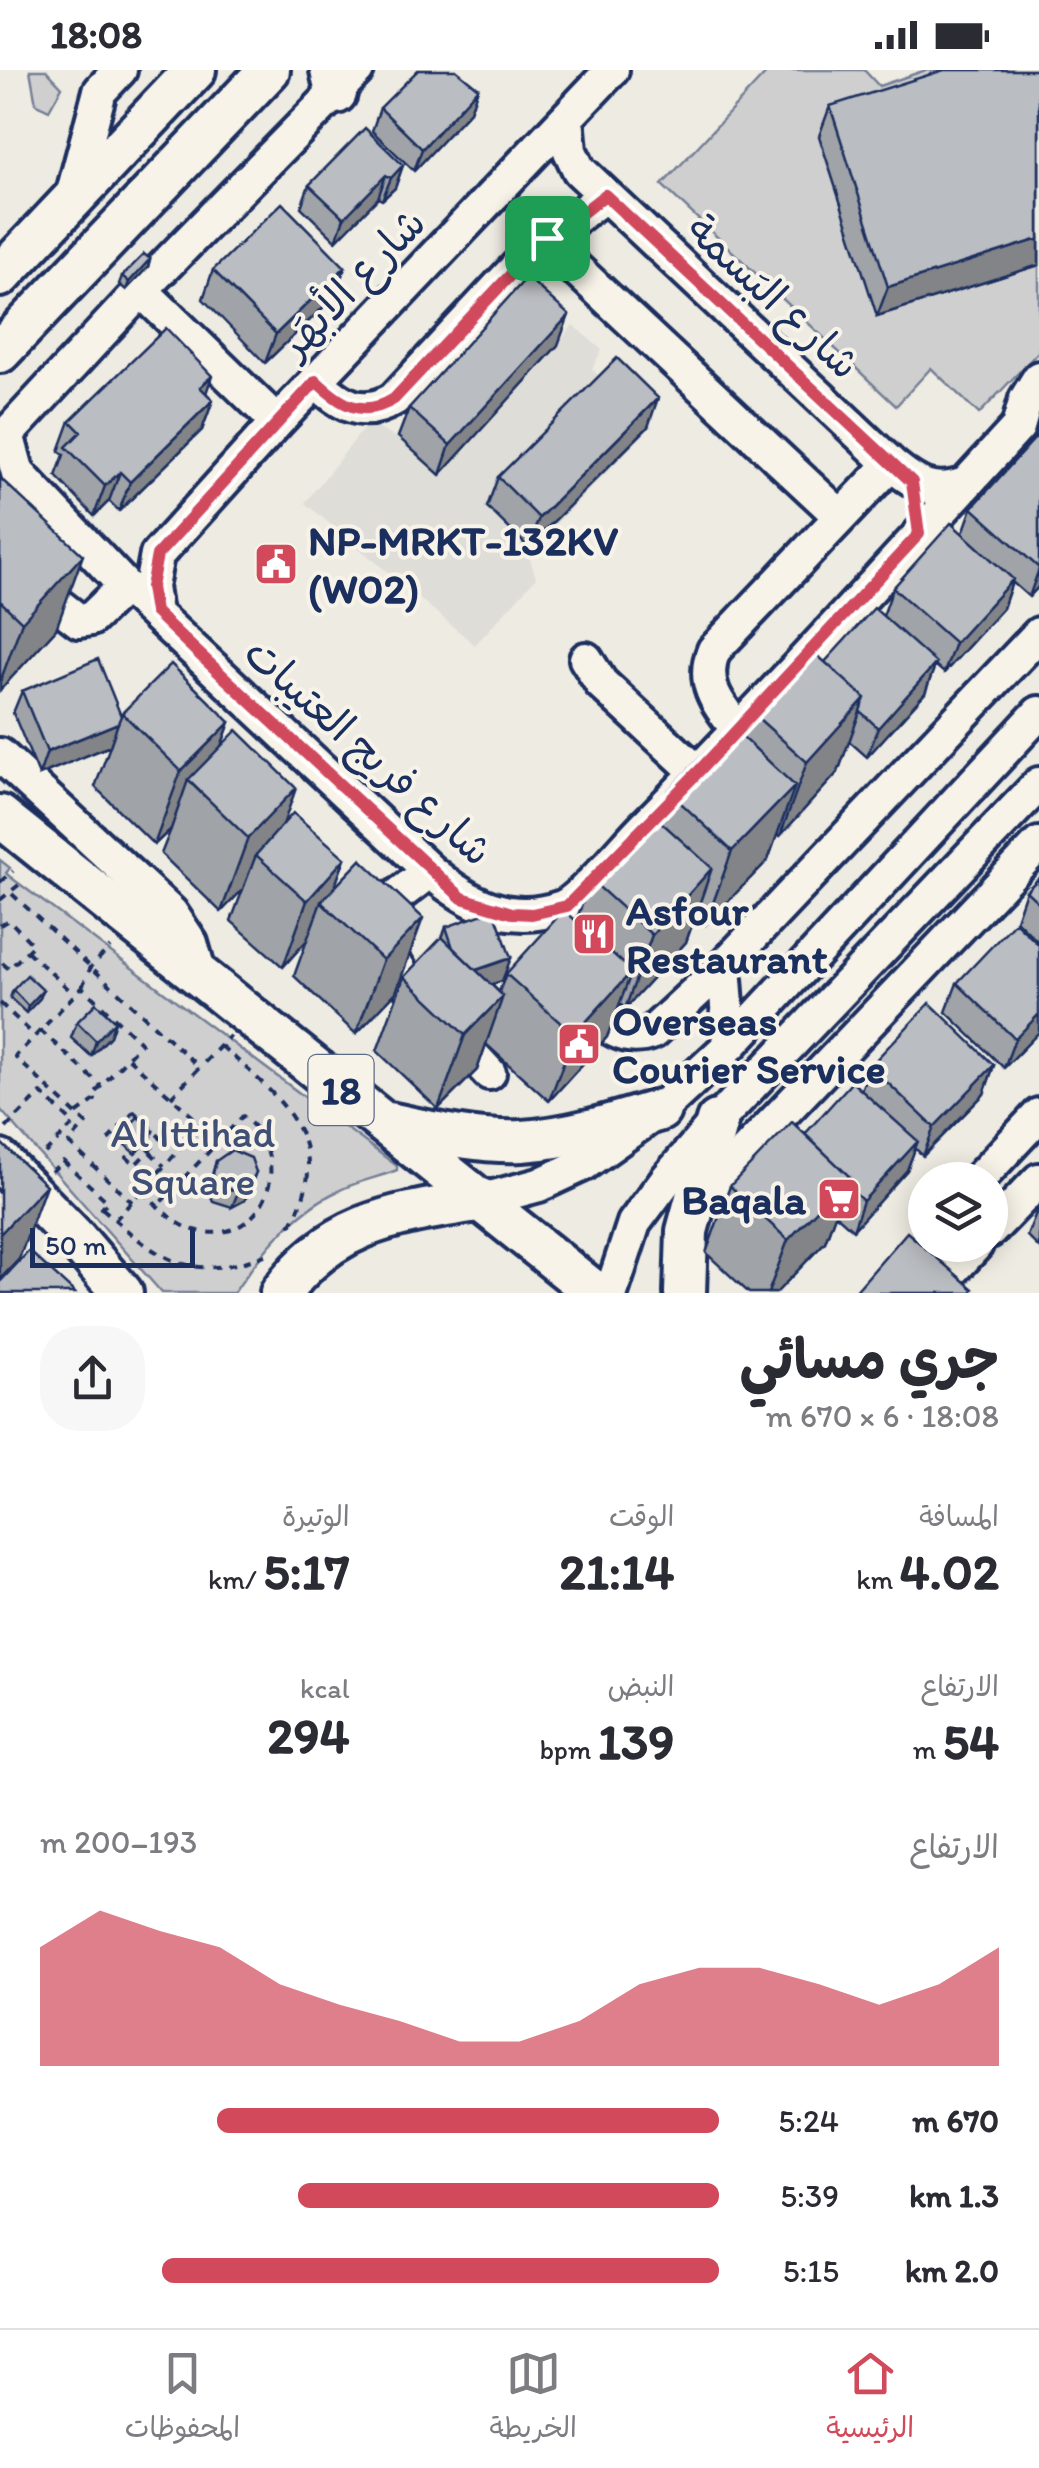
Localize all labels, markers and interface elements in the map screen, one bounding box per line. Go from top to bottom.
text: 18:08 [50,12,142,58]
street label: شارع الأبهَر [265,196,439,373]
pin [505,196,590,281]
street label: شارع البَسمة [674,203,871,392]
icon: arrive [520,211,575,266]
place label: NP-MRKT-132KV (W02) [308,515,618,614]
public building icon: NP-MRKT-132KV (W02) [253,541,299,587]
street label: شارع فريج العتيبات [231,627,503,879]
place label: Asfour Restaurant [626,885,828,984]
restaurant icon: Asfour Restaurant [571,911,617,957]
place label: Overseas Courier Service [612,995,886,1094]
public building icon: Overseas Courier Service [556,1021,602,1067]
road number: 18 [308,1055,374,1125]
park label: Al Ittihad Square [111,1107,276,1206]
map controls [908,1162,1008,1262]
button: layers [908,1162,1008,1262]
place label: Baqala [681,1174,806,1225]
supermarket icon: Baqala [816,1176,862,1222]
scale bar [30,1223,195,1268]
text: 50 m [45,1228,107,1262]
button: share [40,1326,145,1431]
text: جري مسائي [739,1326,999,1392]
text: 18:08 · 6 × 670 m [766,1397,999,1435]
text: الوتيرة [282,1499,350,1533]
text: الوقت [609,1499,674,1533]
text: المسافة [919,1499,999,1533]
text: 5:17 [263,1541,350,1602]
text: 21:14 [559,1541,674,1602]
text: 4.02 [900,1541,999,1602]
text: /km [208,1562,263,1596]
text: km [856,1562,900,1596]
text: النبض [607,1669,674,1703]
text: الارتفاع [920,1669,999,1703]
text: kcal [300,1671,350,1705]
text: 294 [267,1705,350,1766]
text: 139 [598,1711,674,1772]
text: 54 [943,1711,999,1772]
text: bpm [539,1732,598,1766]
text: m [913,1732,943,1766]
text: 193–200 m [40,1823,197,1861]
text: الارتفاع [909,1828,999,1866]
text: 5:24 [778,2102,839,2140]
text: 670 m [912,2102,999,2140]
text: 5:39 [780,2177,839,2215]
text: 1.3 km [909,2177,999,2215]
text: 5:15 [783,2252,839,2290]
text: 2.0 km [905,2252,999,2290]
tab: المحفوظات [125,2346,240,2452]
tab: الخريطة [490,2346,577,2452]
tab: الرئيسية [826,2346,914,2452]

